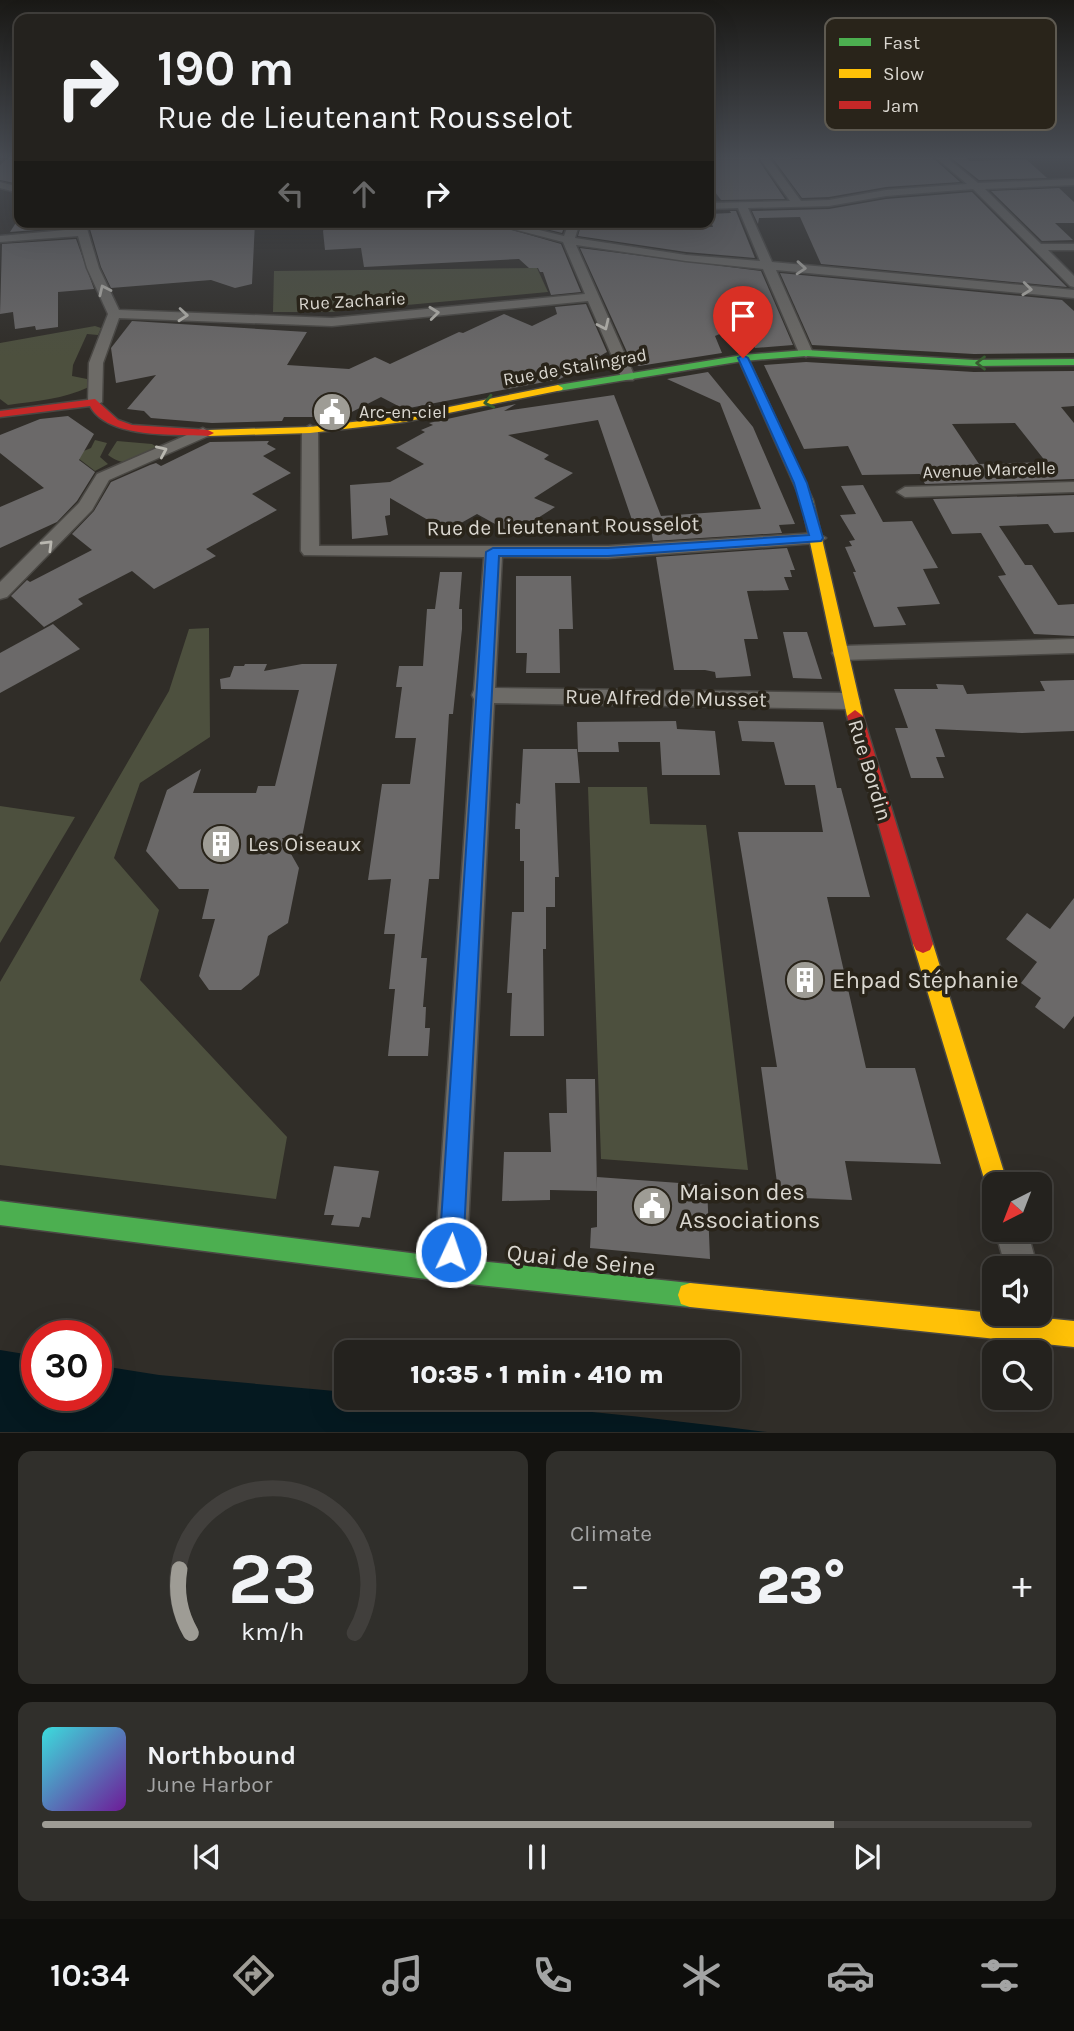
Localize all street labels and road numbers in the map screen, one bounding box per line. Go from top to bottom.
street label: Rue Zacharie [298,287,406,315]
street label: Rue de Stalingrad [501,344,649,390]
street label: Avenue Marcelle [922,457,1056,483]
street label: Rue de Lieutenant Rousselot [426,512,700,540]
street label: Rue Alfred de Musset [565,684,767,712]
street label: Rue Bordin [843,716,897,824]
street label: Quai de Seine [505,1238,657,1282]

